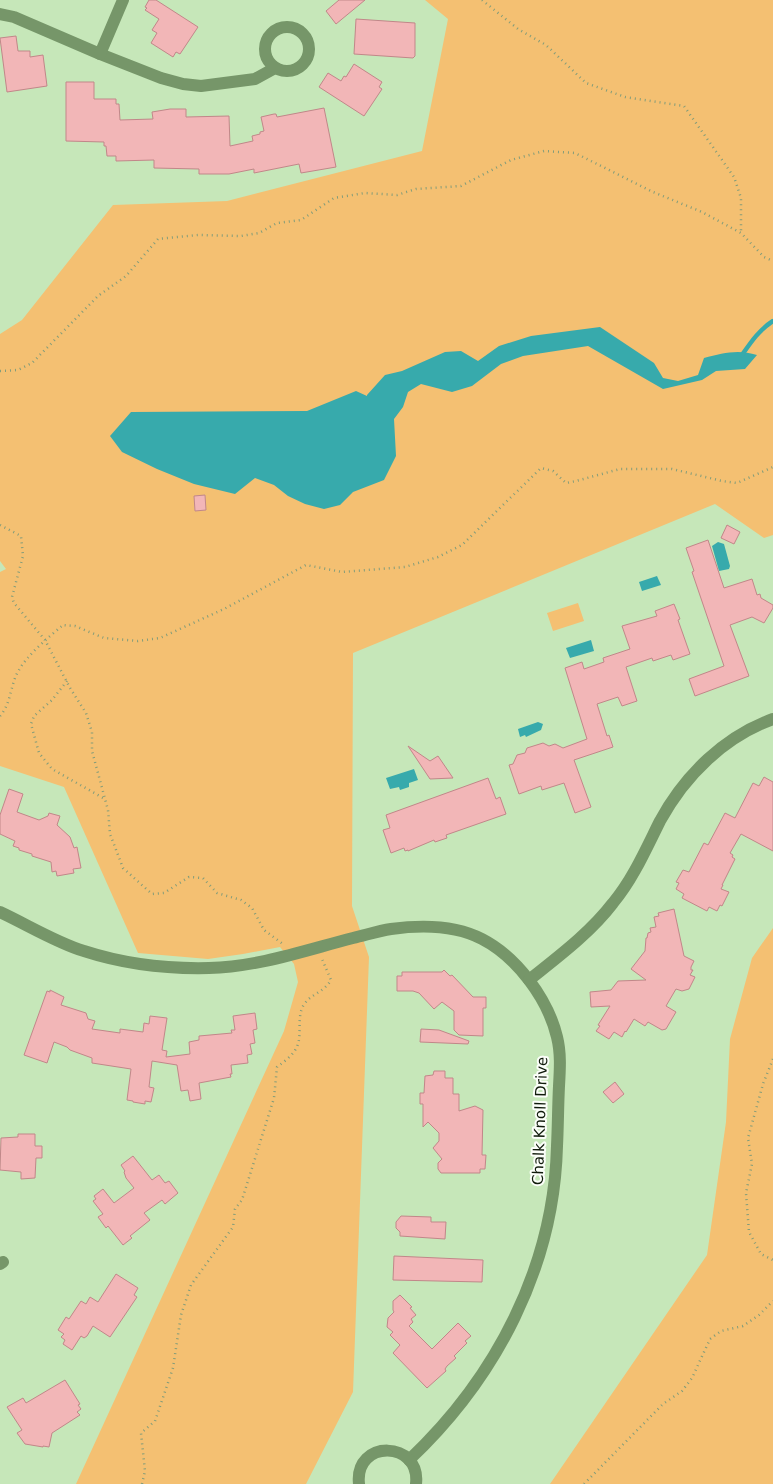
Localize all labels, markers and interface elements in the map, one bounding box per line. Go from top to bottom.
street label: Chalk Knoll Drive [529,1057,551,1185]

